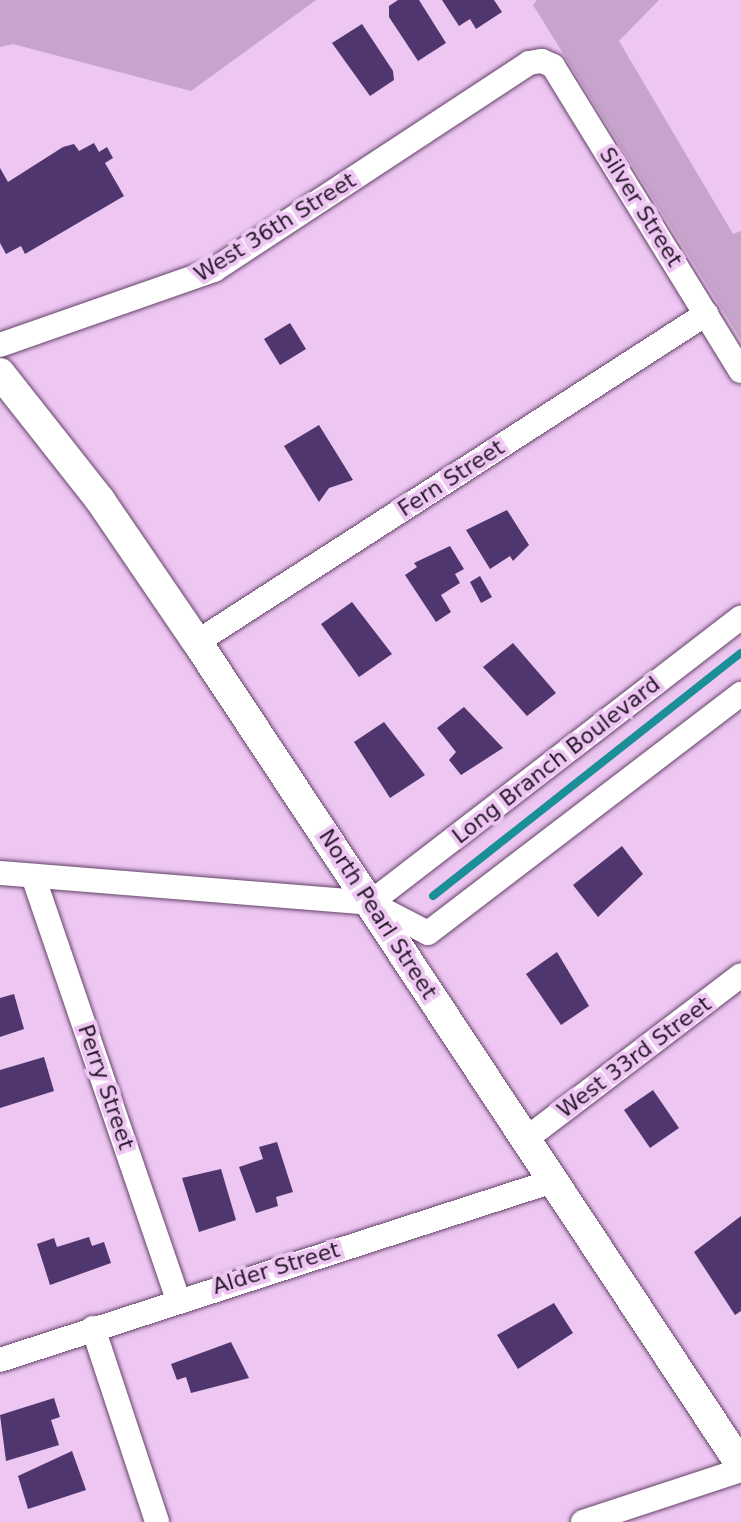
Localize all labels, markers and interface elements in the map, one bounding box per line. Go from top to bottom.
street label: Silver Street [594,142,688,272]
street label: West 36th Street [189,167,361,287]
street label: Fern Street [393,434,509,522]
street label: Long Branch Boulevard [447,671,665,849]
street label: North Pearl Street [313,824,443,1004]
street label: West 33rd Street [552,991,716,1123]
street label: Perry Street [72,1021,140,1153]
street label: Alder Street [209,1236,343,1300]

